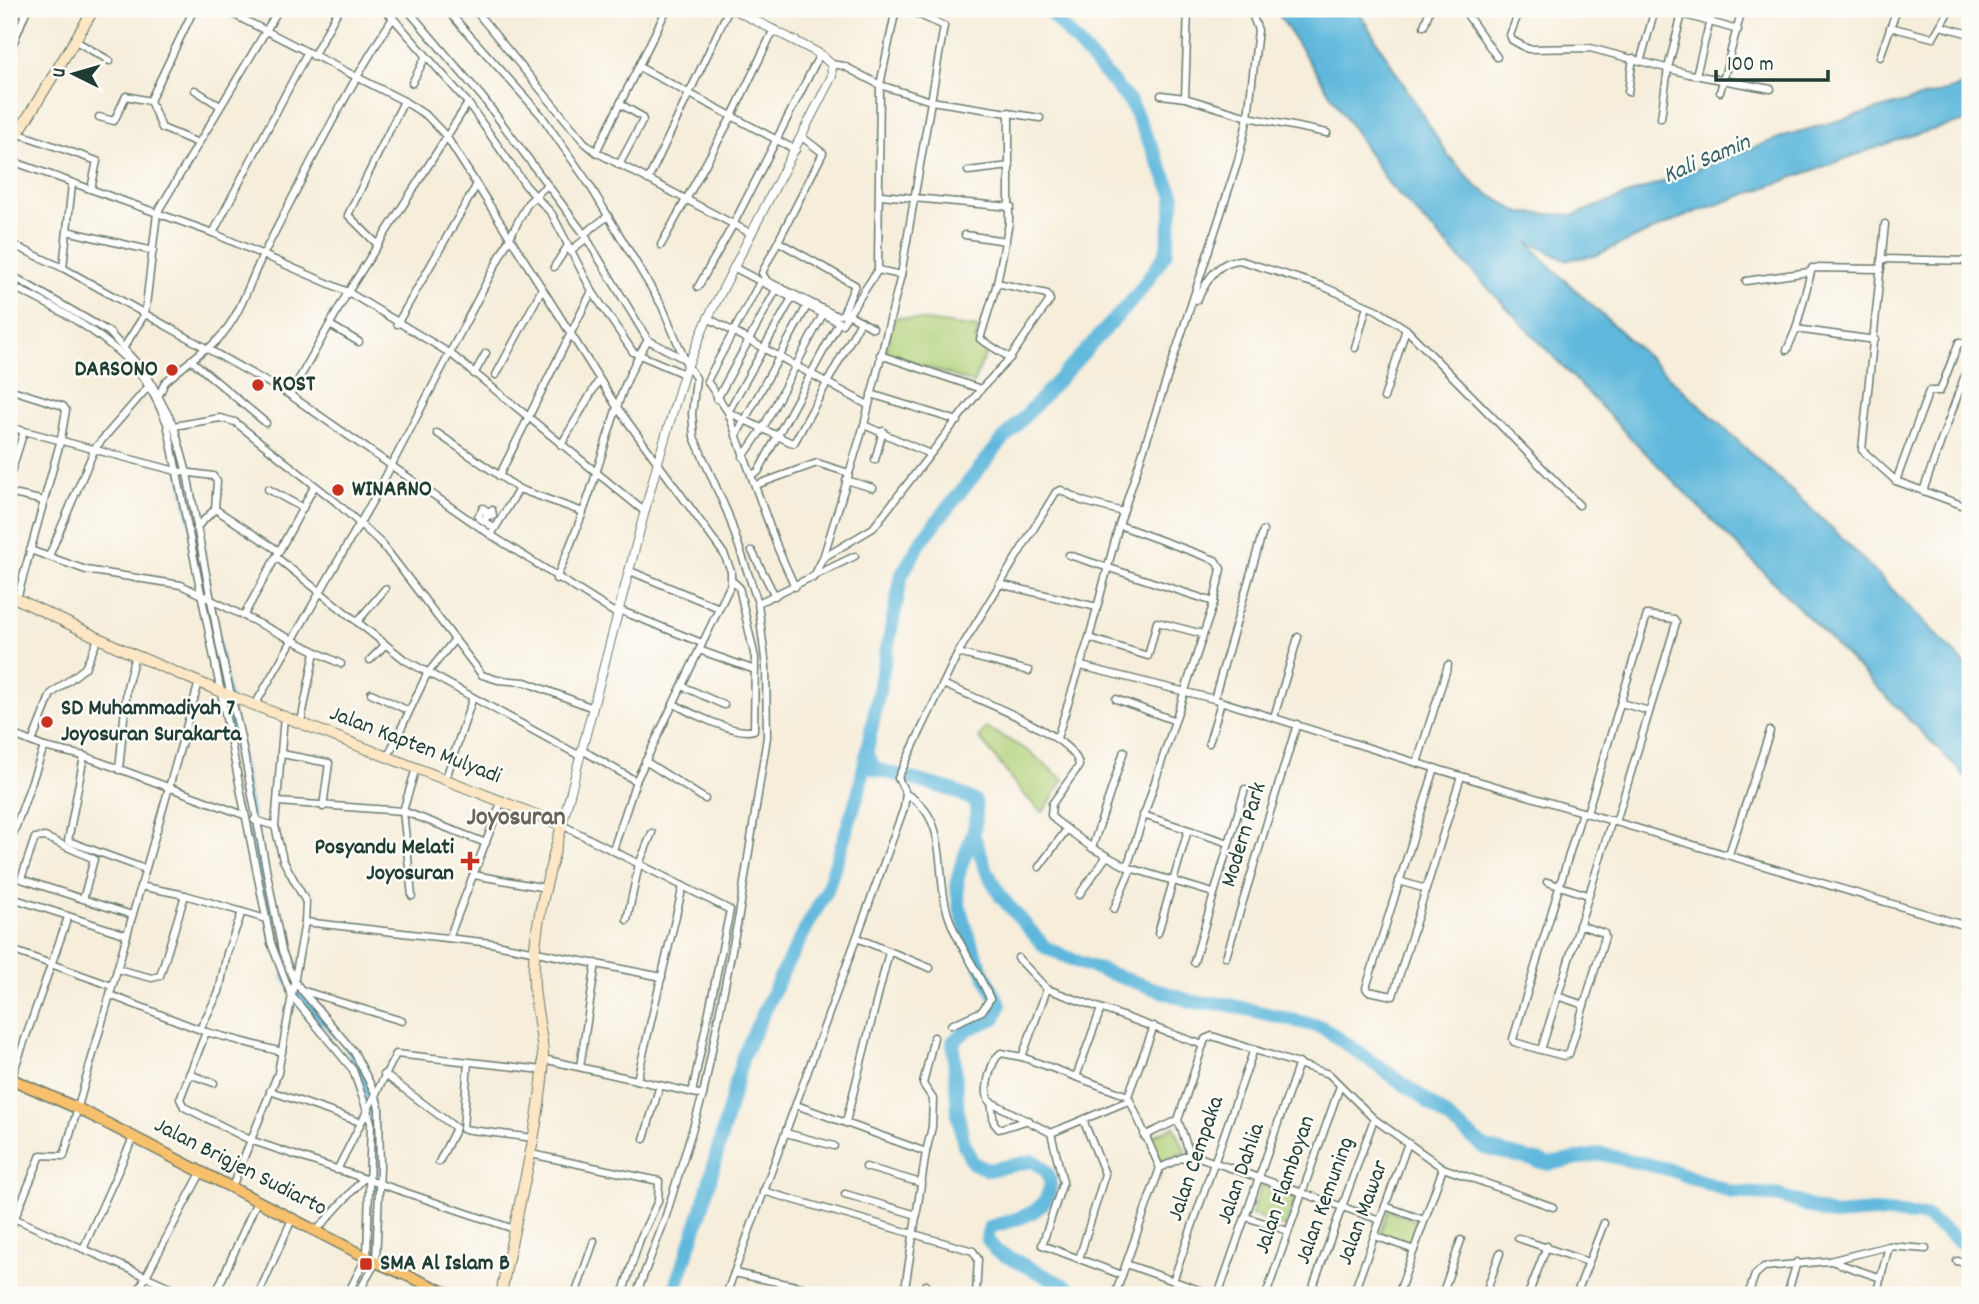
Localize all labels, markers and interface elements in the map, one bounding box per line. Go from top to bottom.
north arrow [38,38,108,108]
scale bar [1716,38,1828,82]
text: 100 m [1727,51,1774,81]
text: U [47,67,74,79]
water label: Kali Samin [1658,126,1757,194]
place label: DARSONO [74,354,158,387]
marker: DARSONO [164,362,180,378]
place label: KOST [272,369,316,402]
marker: KOST [250,377,266,393]
place label: WINARNO [352,474,432,507]
marker: WINARNO [330,482,346,498]
place label: SD Muhammadiyah 7 Joyosuran Surakarta [61,693,243,752]
street label: Jalan Kapten Mulyadi [324,698,506,794]
marker: SD Muhammadiyah 7 Joyosuran Surakarta [39,714,55,730]
street label: Modern Park [1213,778,1277,892]
district label: Joyosuran [466,800,566,837]
place label: Posyandu Melati Joyosuran [314,832,455,891]
marker: Posyandu Melati Joyosuran [460,851,480,871]
street label: Jalan Cempaka [1160,1091,1234,1226]
street label: Jalan Brigjen Sudiarto [148,1110,332,1226]
street label: Jalan Flamboyan [1247,1111,1325,1259]
street label: Jalan Dahlia [1209,1118,1275,1229]
street label: Jalan Kemuning [1288,1133,1364,1269]
street label: Jalan Mawar [1330,1155,1398,1270]
place label: SMA Al Islam B [380,1248,510,1281]
marker: SMA Al Islam B [358,1256,374,1272]

